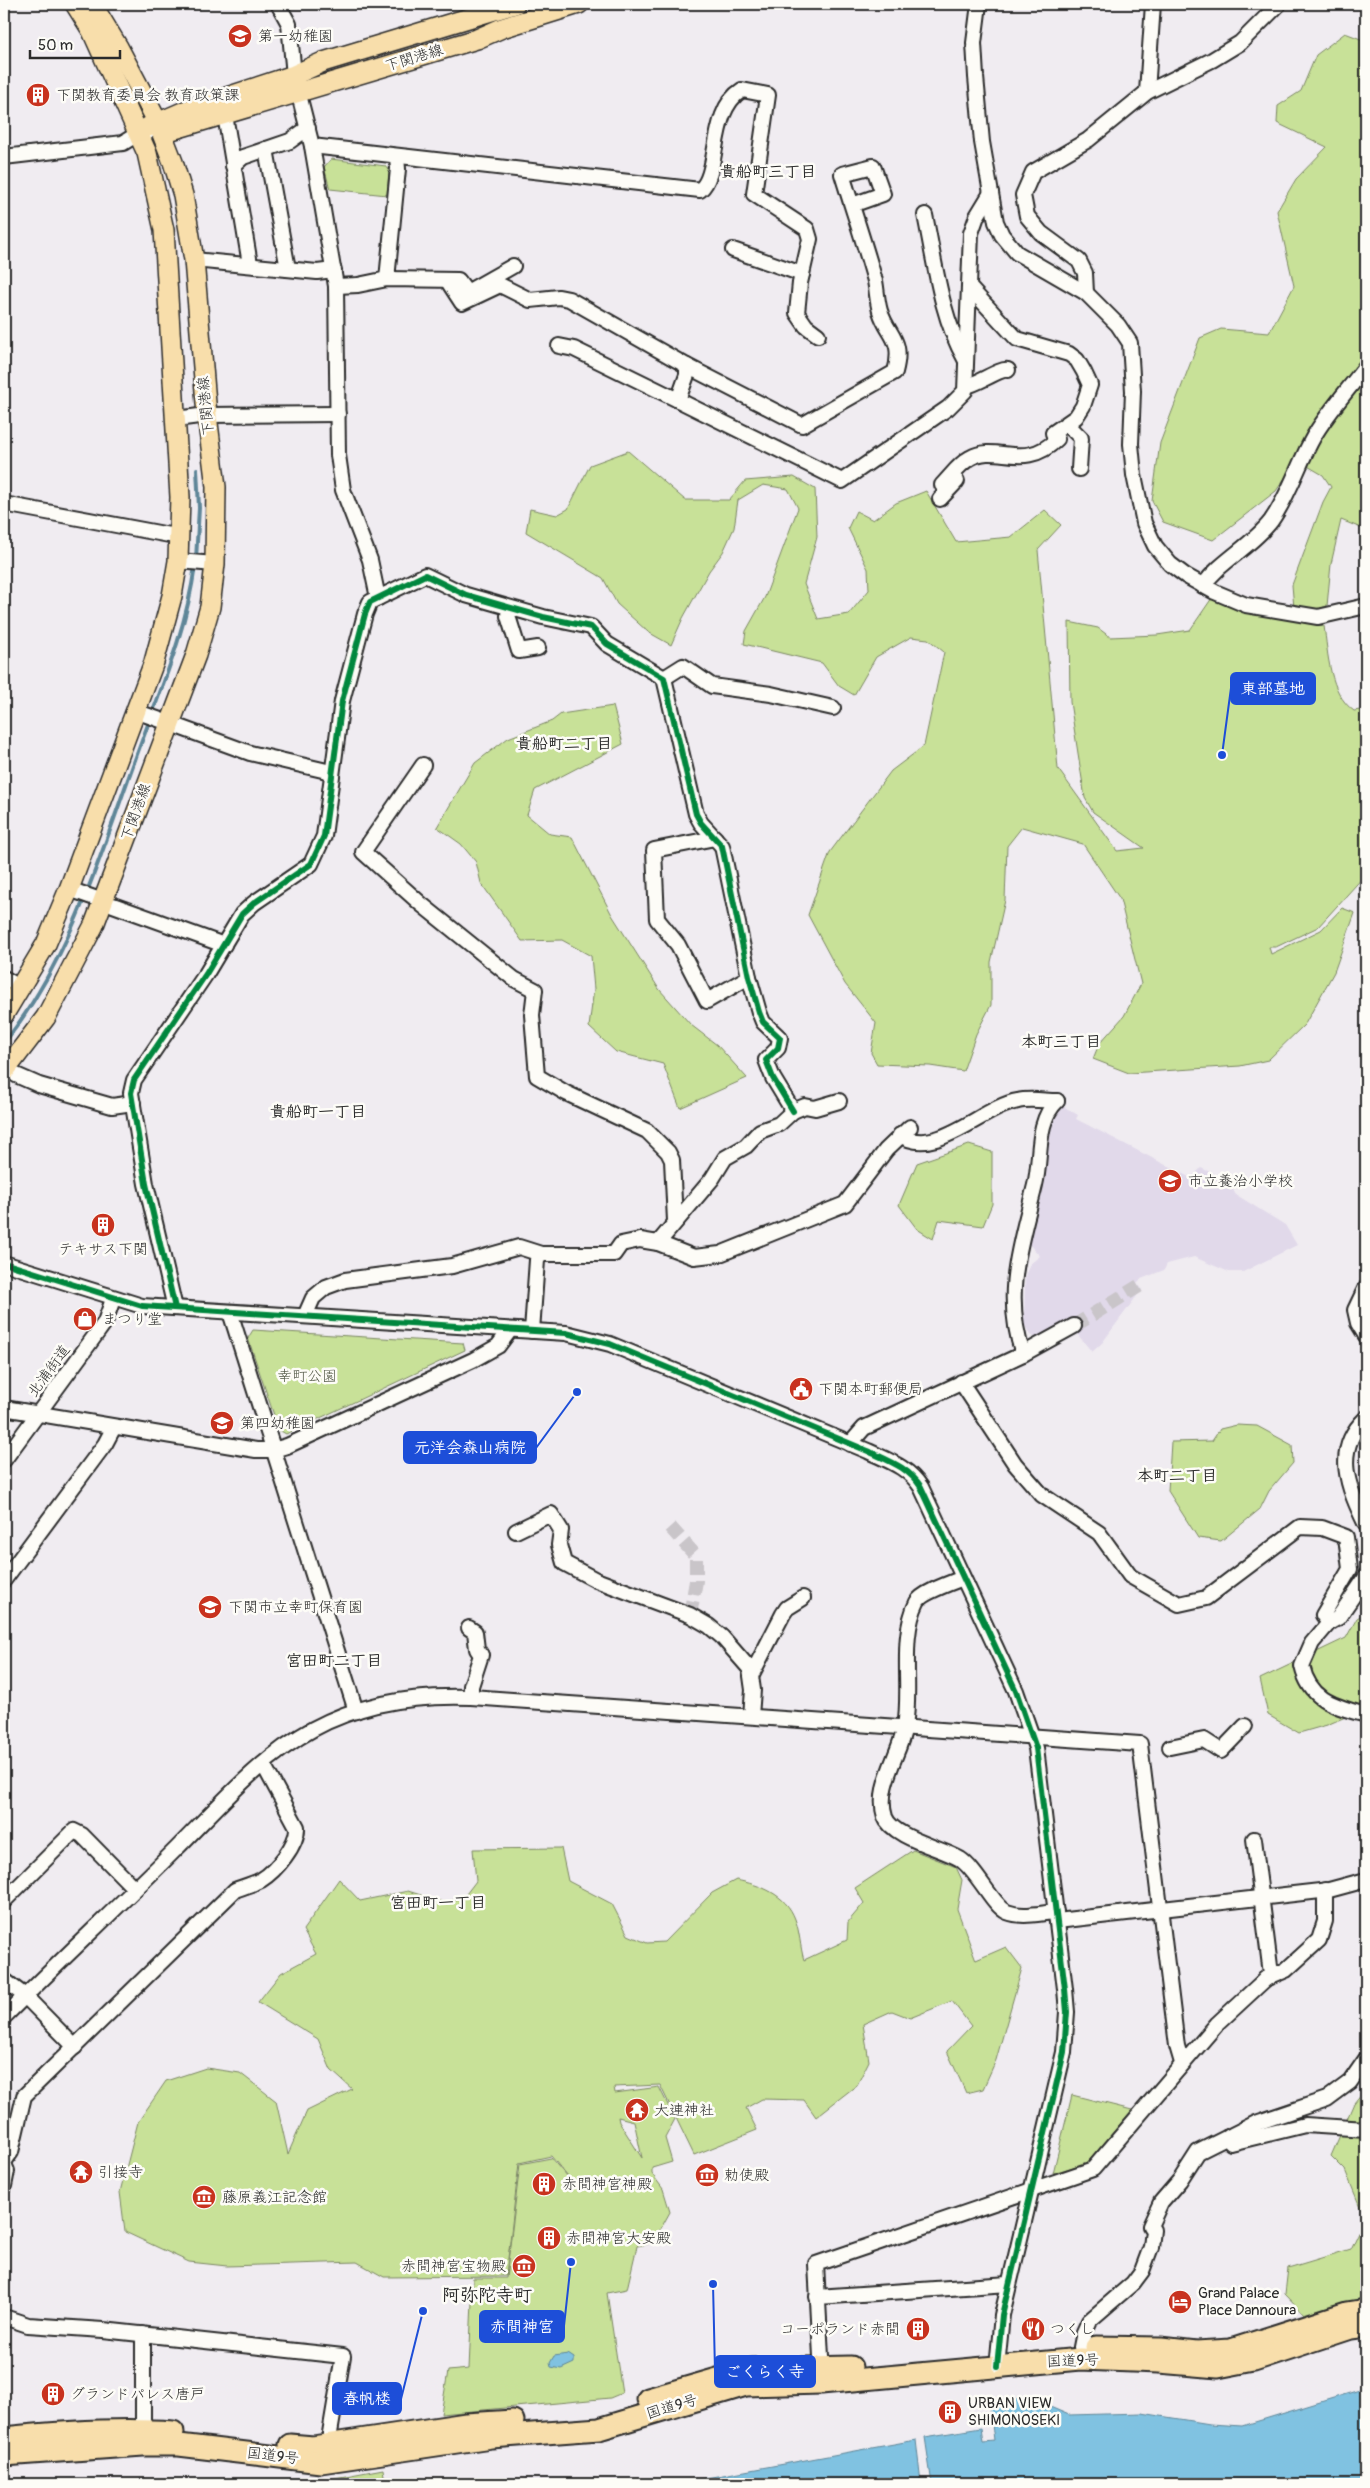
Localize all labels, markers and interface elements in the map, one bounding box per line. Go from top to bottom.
school or university icon: 第一幼稚園 [227,23,253,49]
place label: 第一幼稚園 [258,27,333,46]
scale bar [30,28,120,60]
text: 50 m [38,36,73,55]
street label: 下関港線 [383,40,445,76]
building icon: 下関教育委員会 教育政策課 [25,82,51,108]
place label: 下関教育委員会 教育政策課 [56,86,239,105]
district label: 貴船町三丁目 [720,162,816,182]
street label: 下関港線 [193,375,219,437]
callout: 東部墓地 [1231,673,1315,704]
text: 東部墓地 [1241,679,1305,699]
district label: 貴船町二丁目 [516,734,612,754]
street label: 下関港線 [117,781,155,843]
district label: 本町三丁目 [1021,1032,1101,1052]
district label: 貴船町一丁目 [270,1102,366,1122]
school or university icon: 市立養治小学校 [1157,1168,1183,1194]
place label: 市立養治小学校 [1188,1172,1293,1191]
building icon: テキサス下関 [90,1212,116,1238]
place label: テキサス下関 [58,1240,148,1259]
shop icon: まつり堂 [72,1306,98,1332]
place label: まつり堂 [102,1310,162,1329]
street label: 北浦街道 [24,1341,74,1401]
park label: 幸町公園 [277,1367,337,1386]
public building icon: 下関本町郵便局 [788,1376,814,1402]
place label: 下関本町郵便局 [818,1380,923,1399]
school or university icon: 第四幼稚園 [209,1410,235,1436]
place label: 第四幼稚園 [240,1414,315,1433]
callout: 元洋会森山病院 [404,1432,536,1463]
text: 元洋会森山病院 [414,1438,526,1458]
district label: 本町二丁目 [1137,1466,1217,1486]
school or university icon: 下関市立幸町保育園 [197,1594,223,1620]
place label: 下関市立幸町保育園 [228,1598,363,1617]
district label: 宮田町二丁目 [286,1651,382,1671]
district label: 宮田町一丁目 [390,1893,486,1913]
temple icon: 大連神社 [624,2097,650,2123]
place label: 大連神社 [654,2101,714,2120]
temple icon: 引接寺 [68,2159,94,2185]
museum icon: 勅使殿 [694,2162,720,2188]
place label: 引接寺 [98,2163,143,2182]
place label: 勅使殿 [724,2166,769,2185]
building icon: 赤間神宮神殿 [531,2171,557,2197]
place label: 赤間神宮神殿 [562,2175,652,2194]
museum icon: 藤原義江記念館 [191,2184,217,2210]
place label: 藤原義江記念館 [222,2188,327,2207]
building icon: 赤間神宮大安殿 [536,2225,562,2251]
place label: 赤間神宮大安殿 [566,2229,671,2248]
museum icon: 赤間神宮宝物殿 [511,2253,537,2279]
place label: 赤間神宮宝物殿 [401,2257,506,2276]
district label: 阿弥陀寺町 [442,2284,532,2307]
place label: Grand Palace Place Dannoura [1198,2284,1296,2320]
hotel icon: Grand Palace Place Dannoura [1167,2289,1193,2315]
callout: 赤間神宮 [480,2311,564,2342]
building icon: コーポランド赤間 [905,2316,931,2342]
restaurant icon: つくし [1020,2316,1046,2342]
text: 赤間神宮 [490,2317,554,2337]
place label: コーポランド赤間 [780,2320,900,2339]
place label: つくし [1050,2320,1095,2339]
street label: 国道9号 [1046,2351,1100,2371]
callout: ごくらく寺 [715,2356,815,2387]
text: ごくらく寺 [725,2362,805,2382]
building icon: グランドパレス唐戸 [40,2381,66,2407]
callout: 春帆楼 [333,2383,401,2414]
place label: グランドパレス唐戸 [70,2385,205,2404]
text: 春帆楼 [343,2389,391,2409]
street label: 国道9号 [644,2390,700,2424]
place label: URBAN VIEW SHIMONOSEKI [968,2394,1060,2430]
building icon: URBAN VIEW SHIMONOSEKI [937,2399,963,2425]
street label: 国道9号 [246,2443,300,2469]

